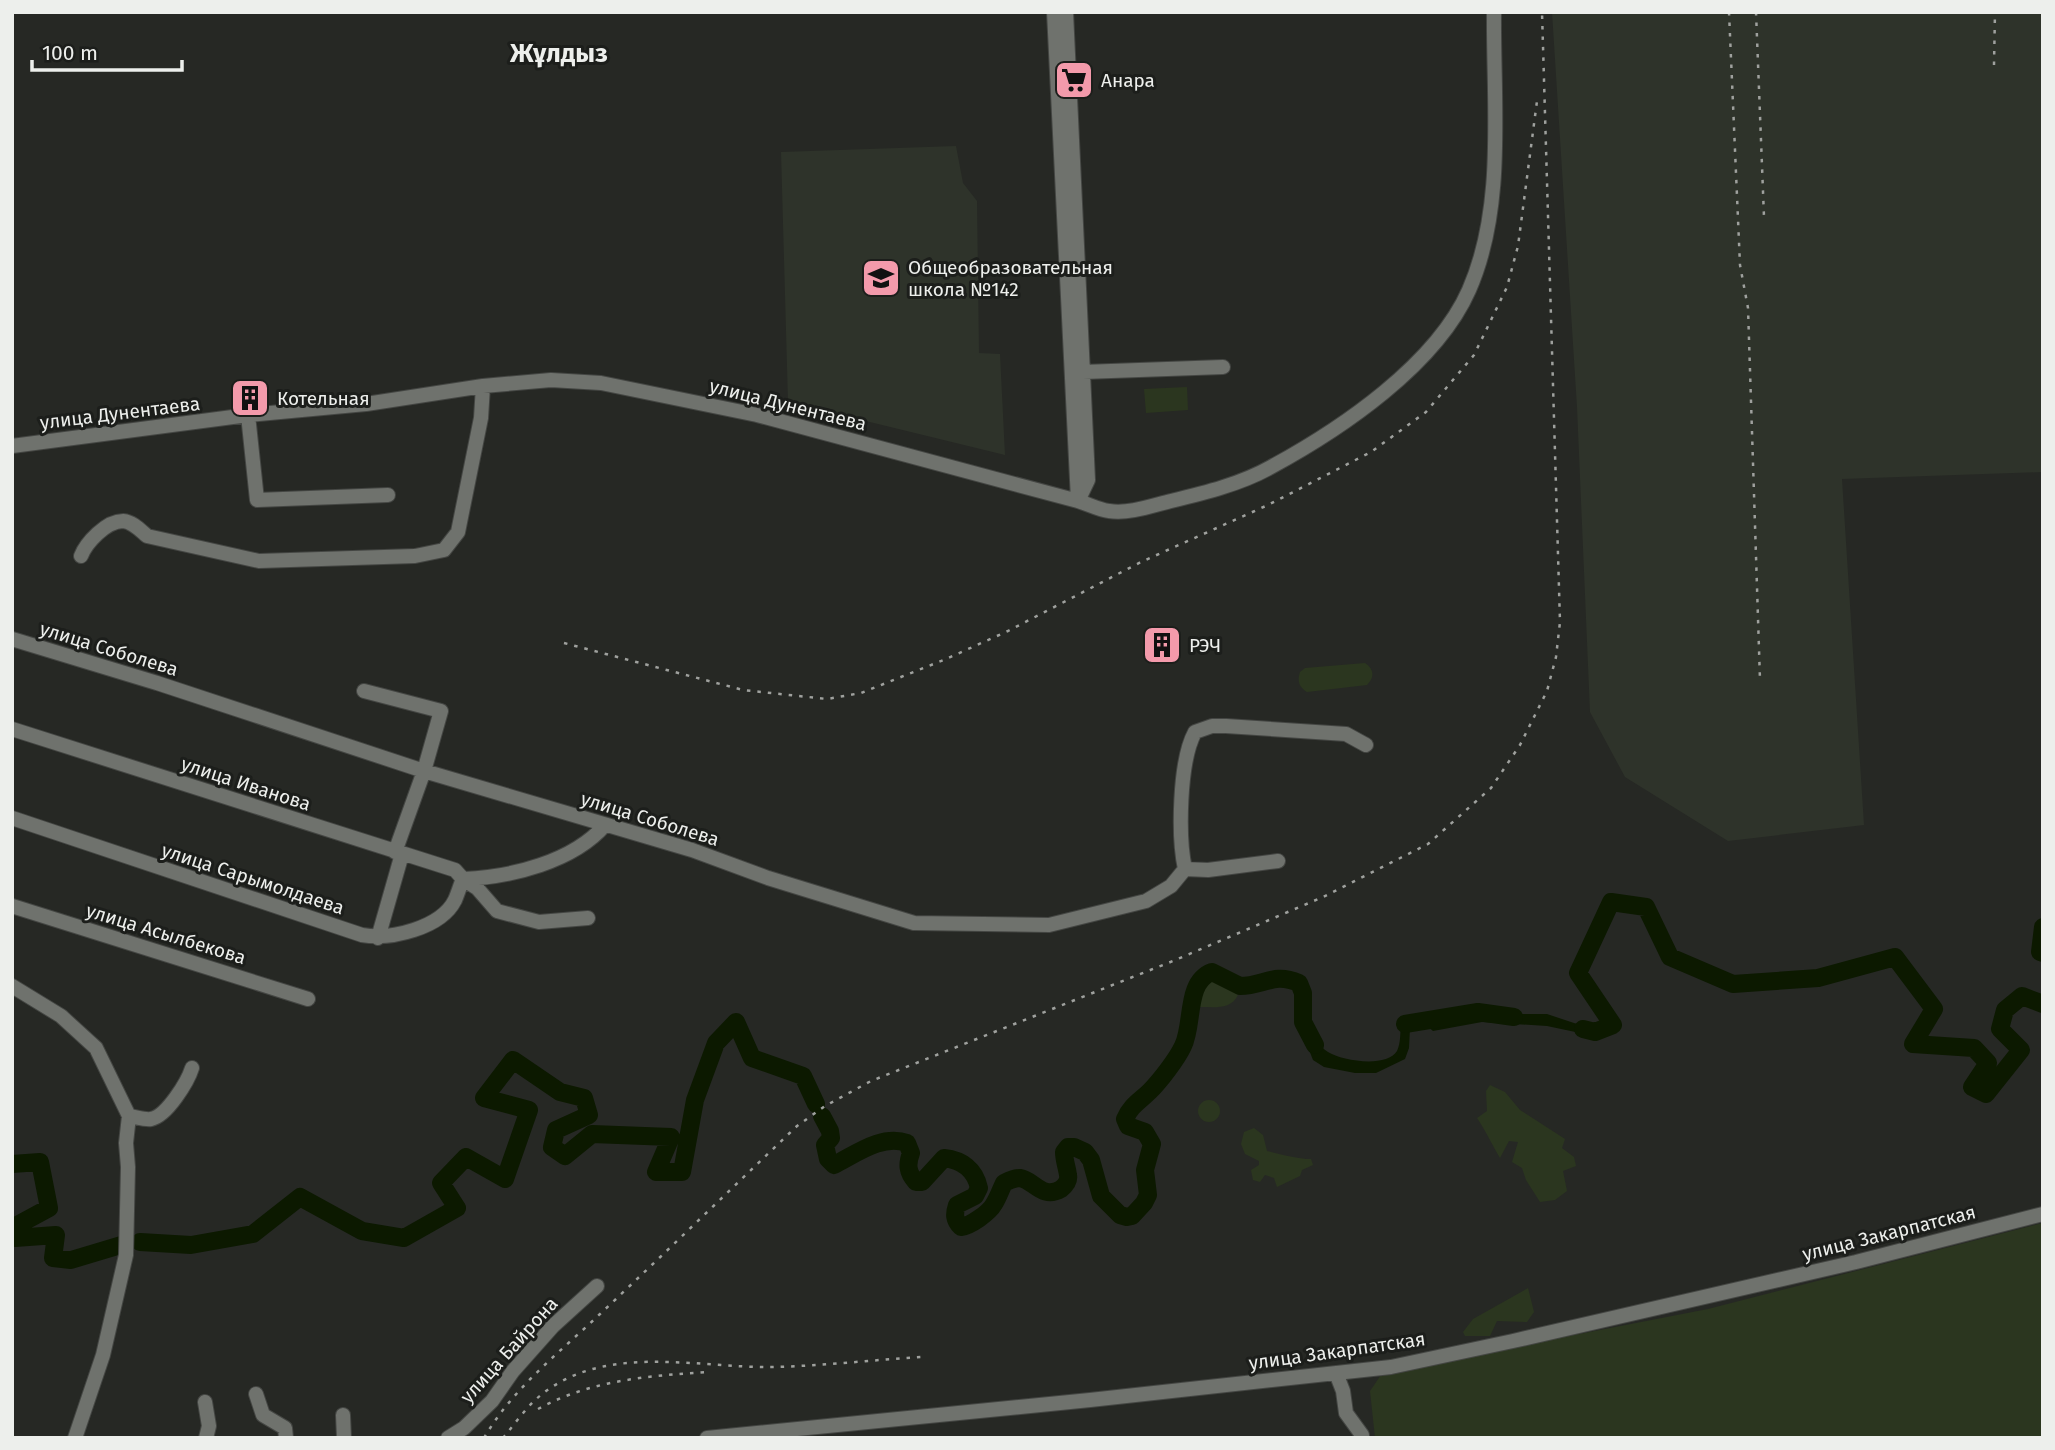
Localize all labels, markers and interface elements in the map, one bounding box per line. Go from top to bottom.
scale bar [32,28,182,72]
district label: Жұлдыз [509,38,608,69]
text: 100 m [42,40,98,66]
supermarket icon: Анара [1053,59,1095,101]
place label: Анара [1101,69,1155,92]
place label: Общеобразовательная школа №142 [908,256,1113,301]
school or university icon: Общеобразовательная школа №142 [860,257,902,299]
street label: улица Дунентаева [707,374,869,436]
building icon: Котельная [229,377,271,419]
place label: Котельная [277,387,370,410]
street label: улица Дунентаева [39,392,201,434]
street label: улица Соболева [37,617,181,681]
building icon: РЭЧ [1141,624,1183,666]
place label: РЭЧ [1189,634,1221,657]
street label: улица Иванова [178,752,314,816]
street label: улица Соболева [578,787,722,851]
street label: улица Сарымолдаева [159,839,347,919]
street label: улица Асылбекова [83,899,249,969]
street label: улица Закарпатская [1800,1200,1978,1266]
street label: улица Байрона [455,1292,563,1408]
street label: улица Закарпатская [1247,1327,1427,1375]

